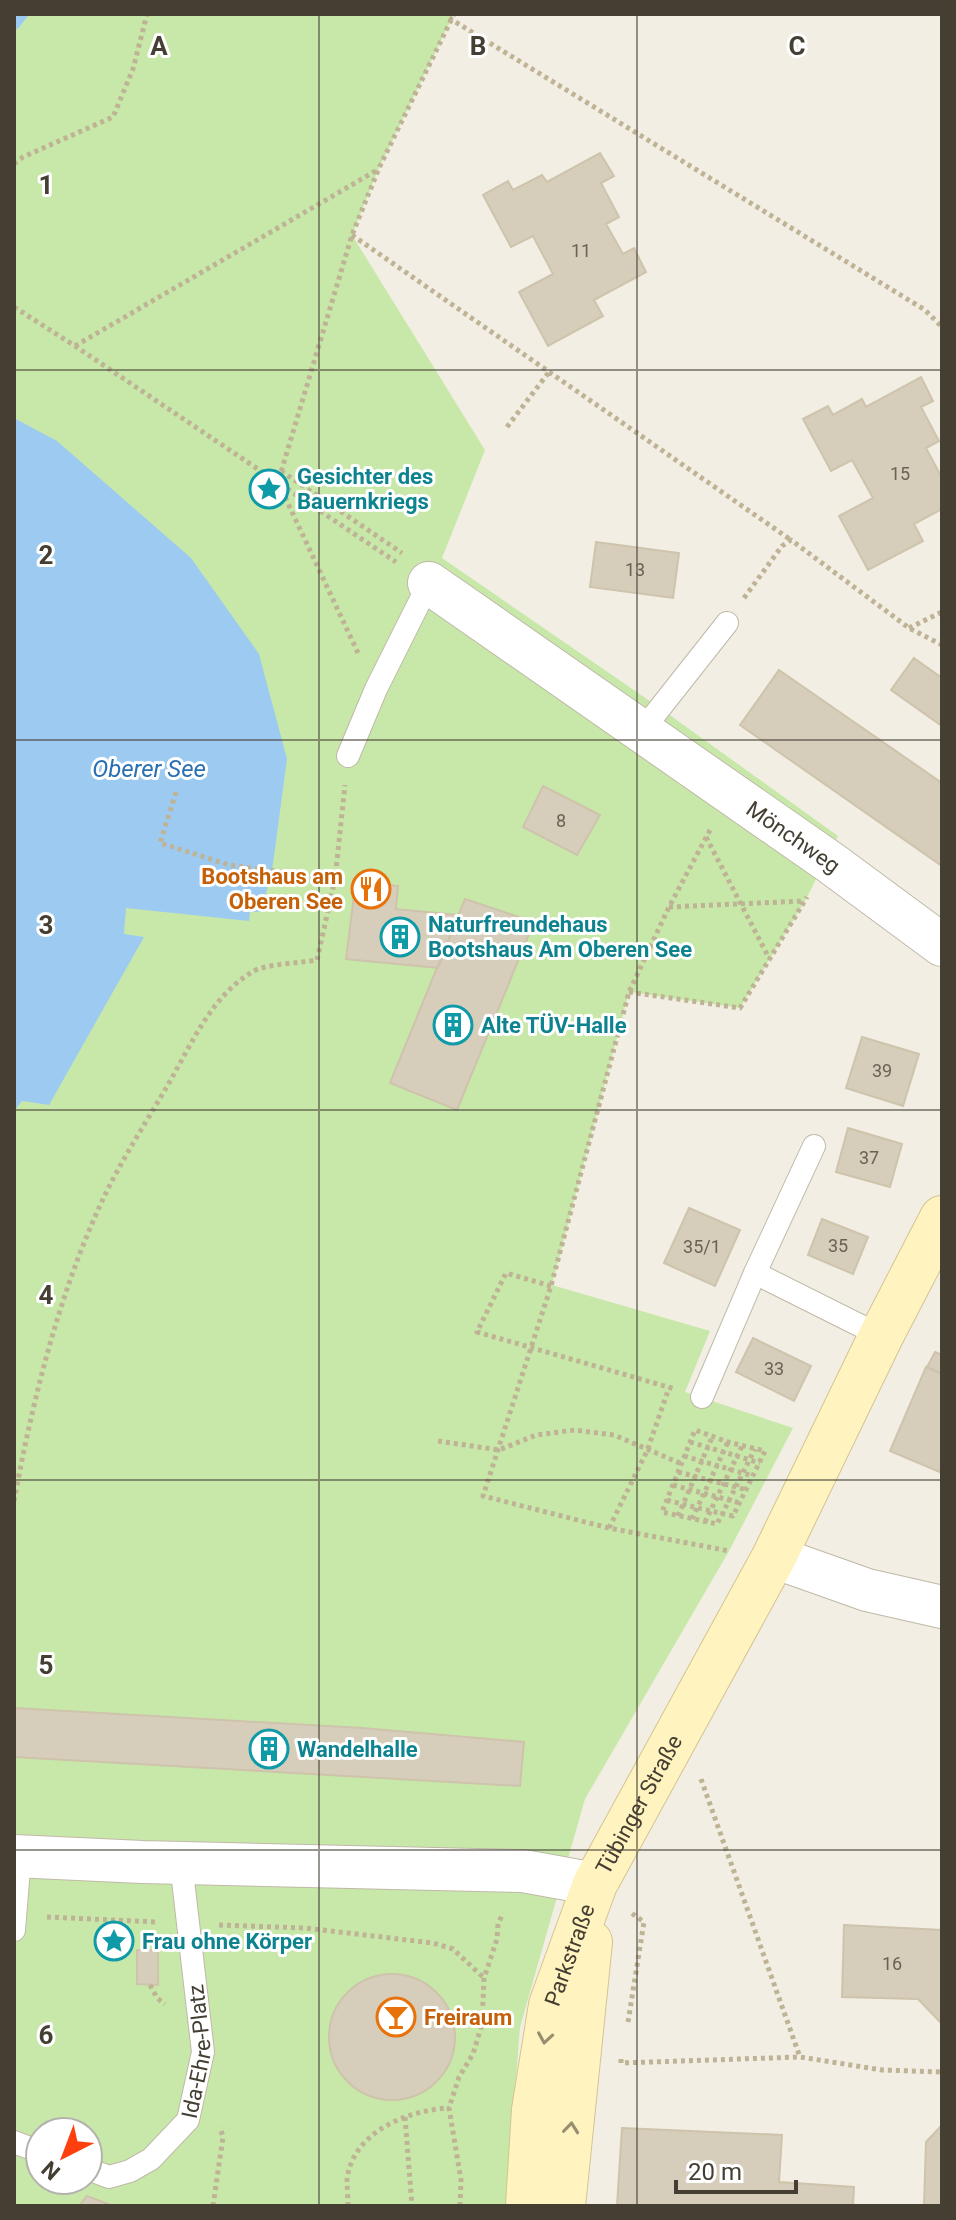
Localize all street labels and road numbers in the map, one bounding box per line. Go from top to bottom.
street label: Mönchweg [742,796,845,878]
street label: Tübinger Straße [591,1731,687,1879]
street label: Parkstraße [540,1901,600,2009]
street label: Ida-Ehre-Platz [177,1983,216,2121]

